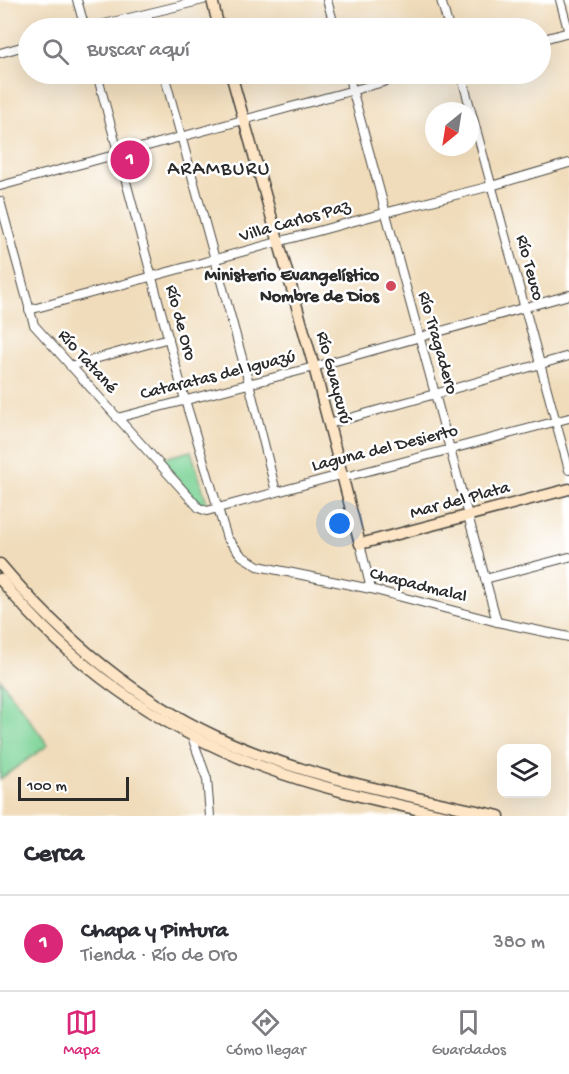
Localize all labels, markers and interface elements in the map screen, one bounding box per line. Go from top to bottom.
search box [18,18,551,84]
icon: search [39,35,72,68]
text: Buscar aquí [87,38,190,64]
north arrow [425,102,479,156]
pin: 1 [110,138,150,182]
district label: ARAMBURU [167,159,271,182]
street label: Villa Carlos Paz [236,196,354,248]
street label: Río Teuco [510,233,548,303]
place label: Ministerio Evangelístico Nombre de Dios [205,266,380,308]
marker: Ministerio Evangelístico Nombre de Dios [384,279,398,293]
street label: Río de Oro [160,283,200,363]
street label: Río Tragadero [412,289,462,397]
street label: Río Tatané [53,326,122,399]
street label: Río Guaycurú [311,329,356,427]
street label: Cataratas del Iguazú [138,346,298,405]
street label: Laguna del Desierto [310,421,460,477]
street label: Mar del Plata [408,477,513,524]
your location [325,509,354,538]
street label: Chapadmalal [367,564,469,608]
map controls [497,744,551,798]
button: layers [497,744,551,798]
scale bar [18,774,129,802]
text: 100 m [27,778,67,797]
text: Cerca [24,840,84,871]
text: Chapa y Pintura [81,919,228,945]
text: 1 [39,932,48,955]
text: 380 m [493,932,545,955]
text: Tienda · Río de Oro [81,945,238,968]
tab: Mapa [63,1006,100,1061]
tab: Cómo llegar [226,1006,306,1061]
tab: Guardados [432,1006,506,1061]

